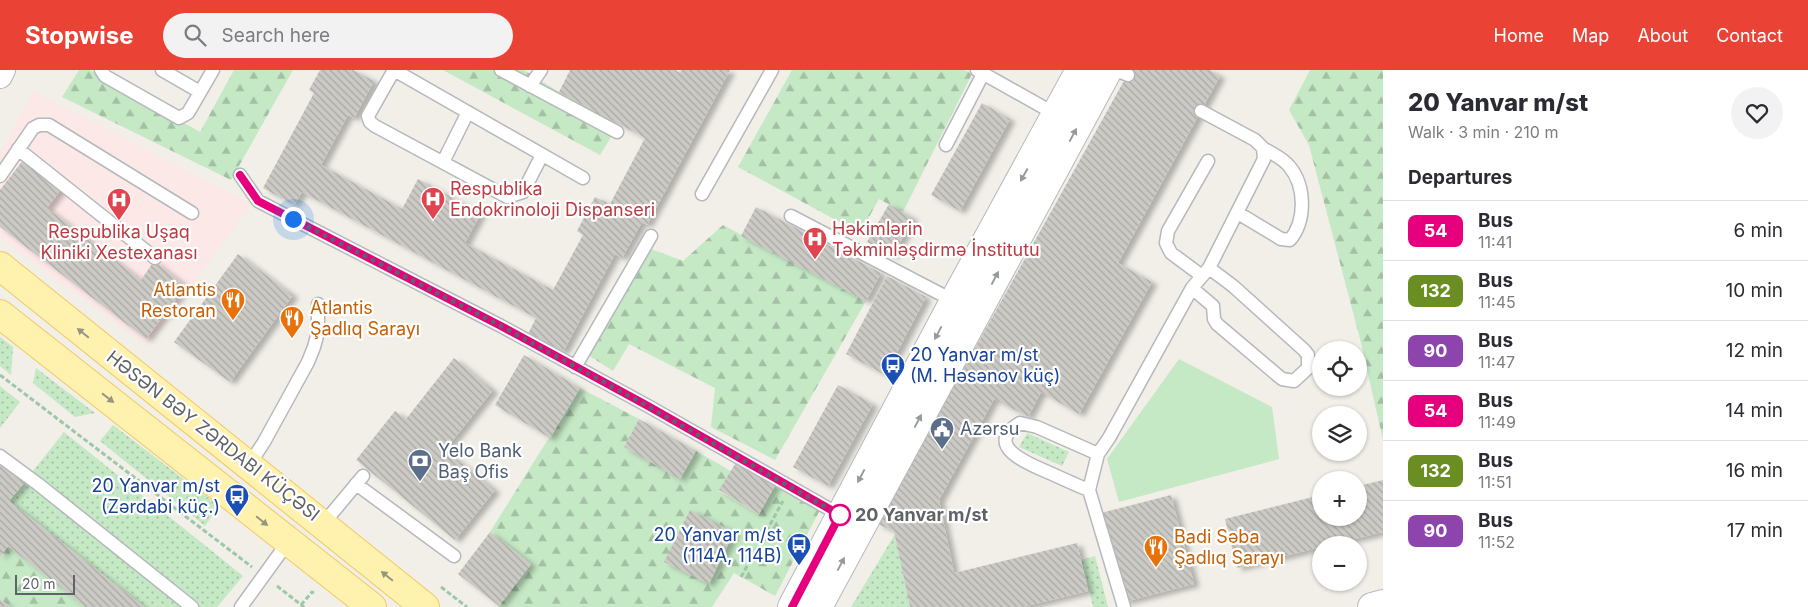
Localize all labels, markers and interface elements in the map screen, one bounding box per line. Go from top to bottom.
search box [163,13,513,58]
text: Stopwise [25,21,133,50]
icon: search [181,21,209,49]
text: Search here [221,24,330,47]
text: Home [1494,25,1544,46]
text: Map [1572,25,1609,46]
text: About [1637,25,1688,46]
text: Contact [1716,25,1783,46]
button: heart [1731,87,1783,139]
text: 20 Yanvar m/st [1408,88,1588,117]
text: Walk · 3 min · 210 m [1408,122,1558,142]
one-way arrow [1069,128,1077,143]
text: Departures [1408,166,1512,189]
one-way arrow [1020,167,1028,182]
place label: Respublika Endokrinoloji Dispanseri [450,178,655,220]
hospital icon: Respublika Endokrinoloji Dispanseri [420,186,446,220]
hospital icon: Respublika Uşaq Kliniki Xestexanası [106,187,132,221]
your location [281,207,306,232]
text: Bus [1478,209,1513,232]
place label: Həkimlərin Təkminləşdirmə İnstitutu [832,218,1040,260]
text: 6 min [1733,219,1783,242]
text: 54 [1424,220,1447,241]
place label: Respublika Uşaq Kliniki Xestexanası [40,221,198,263]
hospital icon: Həkimlərin Təkminləşdirmə İnstitutu [802,226,828,260]
text: 11:41 [1478,232,1512,252]
text: Bus [1478,269,1513,292]
one-way arrow [991,272,1000,285]
place label: Atlantis Restoran [141,279,216,321]
text: 10 min [1725,279,1783,302]
text: 132 [1420,280,1451,301]
restaurant icon: Atlantis Restoran [220,287,246,321]
text: 11:45 [1478,292,1516,312]
place label: Atlantis Şadlıq Sarayı [310,297,420,339]
restaurant icon: Atlantis Şadlıq Sarayı [279,305,305,339]
one-way arrow [933,326,942,339]
one-way arrow [76,327,89,338]
text: Bus [1478,329,1513,352]
text: 12 min [1726,339,1783,362]
text: 90 [1424,340,1447,361]
map controls [1312,341,1367,591]
button: locate [1312,341,1367,396]
place label: 20 Yanvar m/st (M. Həsənov küç) [910,344,1060,386]
street label: HƏSƏN BƏY ZƏRDABI KÜÇƏSI [103,345,324,525]
bus stop icon: 20 Yanvar m/st (M. Həsənov küç) [880,352,906,386]
text: 11:47 [1478,352,1515,372]
text: Bus [1478,389,1513,412]
one-way arrow [101,392,114,403]
text: 14 min [1725,399,1783,422]
text: 54 [1424,400,1447,421]
button: layers [1312,406,1367,461]
text: 11:49 [1478,412,1516,432]
one-way arrow [914,414,922,428]
public building icon: Azərsu [929,416,955,450]
place label: Azərsu [960,418,1020,439]
place label: Yelo Bank Baş Ofis [438,440,522,482]
bank icon: Yelo Bank Baş Ofis [407,448,433,482]
text: Bus [1478,449,1513,472]
text: 16 min [1726,459,1783,482]
text: 132 [1420,460,1451,481]
one-way arrow [857,469,865,483]
button: + [1312,471,1367,526]
text: 11:51 [1478,472,1512,492]
place label: 20 Yanvar m/st (Zərdabi küç.) [92,475,220,517]
bus stop icon: 20 Yanvar m/st (Zərdabi küç.) [224,483,250,517]
marker: 20 Yanvar m/st [829,504,851,526]
place label: 20 Yanvar m/st [855,504,989,525]
text: Bus [1478,509,1513,532]
one-way arrow [255,516,269,526]
text: 17 min [1727,519,1783,542]
text: 90 [1424,520,1447,541]
place label: 20 Yanvar m/st (114A, 114B) [654,524,782,566]
place label: Badi Səba Şadlıq Sarayı [1174,526,1284,568]
bus stop icon: 20 Yanvar m/st (114A, 114B) [786,532,812,566]
text: 11:52 [1478,532,1515,552]
restaurant icon: Badi Səba Şadlıq Sarayı [1143,534,1169,568]
button: − [1312,536,1367,591]
one-way arrow [836,557,845,571]
one-way arrow [381,571,394,582]
scale bar [15,572,75,595]
text: 20 m [22,575,56,592]

